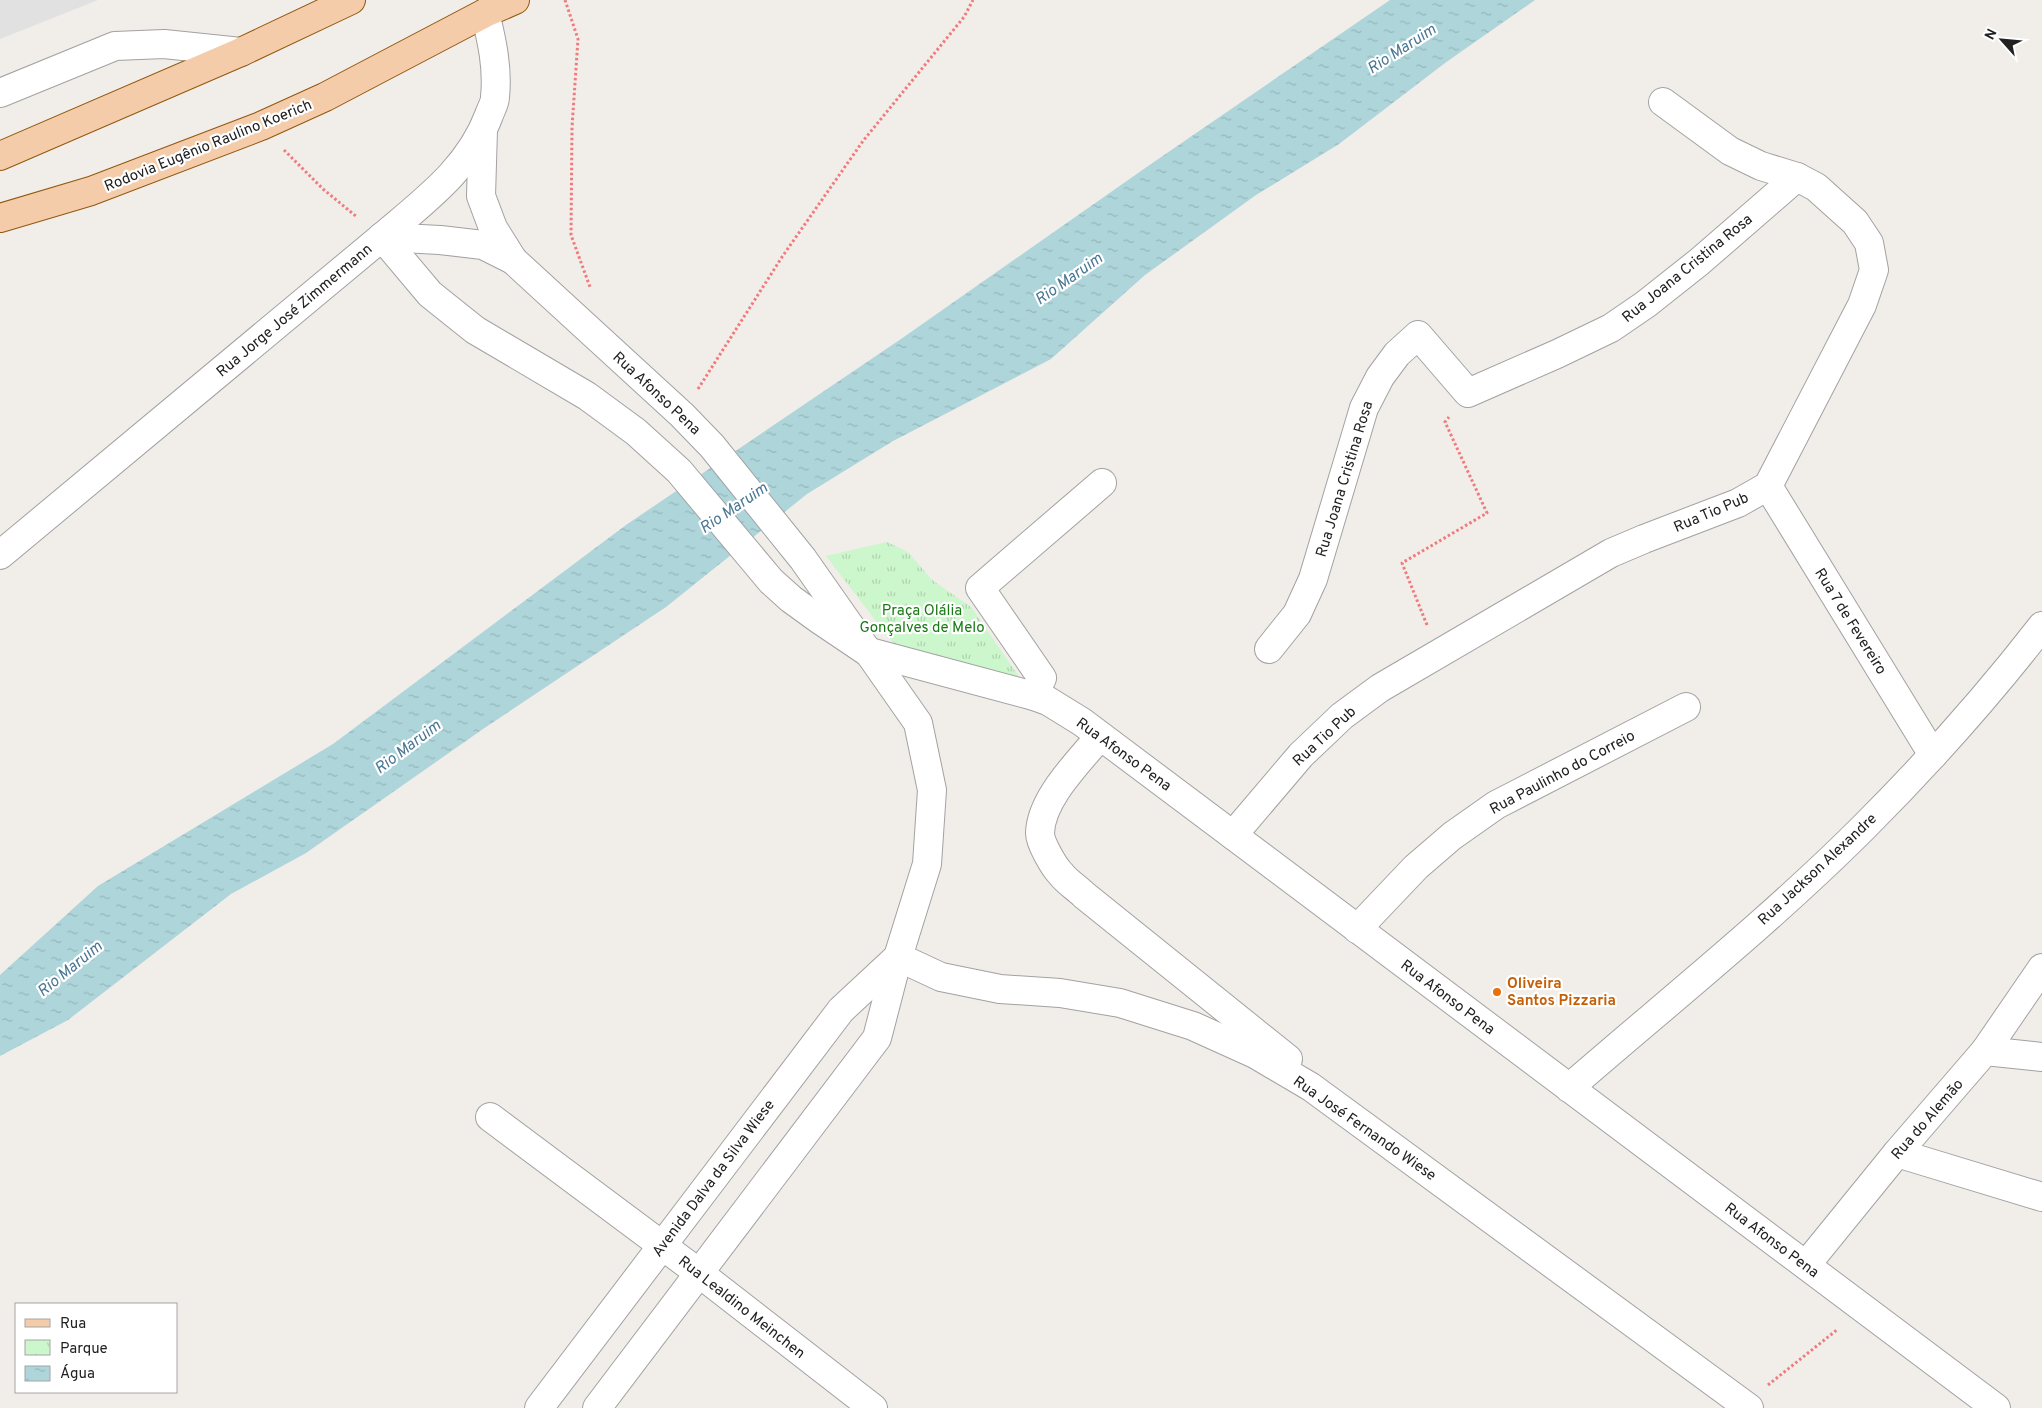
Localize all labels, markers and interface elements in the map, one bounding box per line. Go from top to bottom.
north arrow [1977,15,2027,65]
water label: Rio Maruim [1364,20,1440,79]
text: N [1982,26,2002,43]
street label: Rodovia Eugênio Raulino Koerich [102,96,315,197]
street label: Rua Joana Cristina Rosa [1619,211,1757,328]
street label: Rua Jorge José Zimmermann [213,240,377,382]
water label: Rio Maruim [1031,249,1107,310]
street label: Rua Afonso Pena [608,348,704,440]
street label: Rua Joana Cristina Rosa [1313,399,1378,560]
water label: Rio Maruim [696,479,772,539]
street label: Rua Tio Pub [1671,489,1752,538]
street label: Rua 7 de Fevereiro [1809,565,1890,679]
park label: Praça Olália Gonçalves de Melo [859,602,985,638]
street label: Rua Tio Pub [1289,703,1361,771]
street label: Rua Afonso Pena [1072,714,1175,796]
water label: Rio Maruim [371,716,445,779]
street label: Rua Paulinho do Correio [1487,727,1639,820]
street label: Rua Jackson Alexandre [1755,810,1881,930]
water label: Rio Maruim [34,937,107,1002]
street label: Rua Afonso Pena [1396,956,1498,1040]
place label: Oliveira Santos Pizzaria [1507,975,1616,1011]
marker: Oliveira Santos Pizzaria [1491,986,1503,998]
street label: Rua José Fernando Wiese [1289,1073,1439,1186]
street label: Rua do Alemão [1888,1076,1968,1164]
street label: Avenida Dalva da Silva Wiese [649,1096,780,1261]
street label: Rua Afonso Pena [1720,1199,1822,1283]
street label: Rua Lealdino Meinchen [674,1253,808,1364]
legend [15,1303,178,1393]
text: Rua [60,1315,86,1334]
text: Parque [60,1340,108,1359]
text: Água [60,1364,95,1384]

